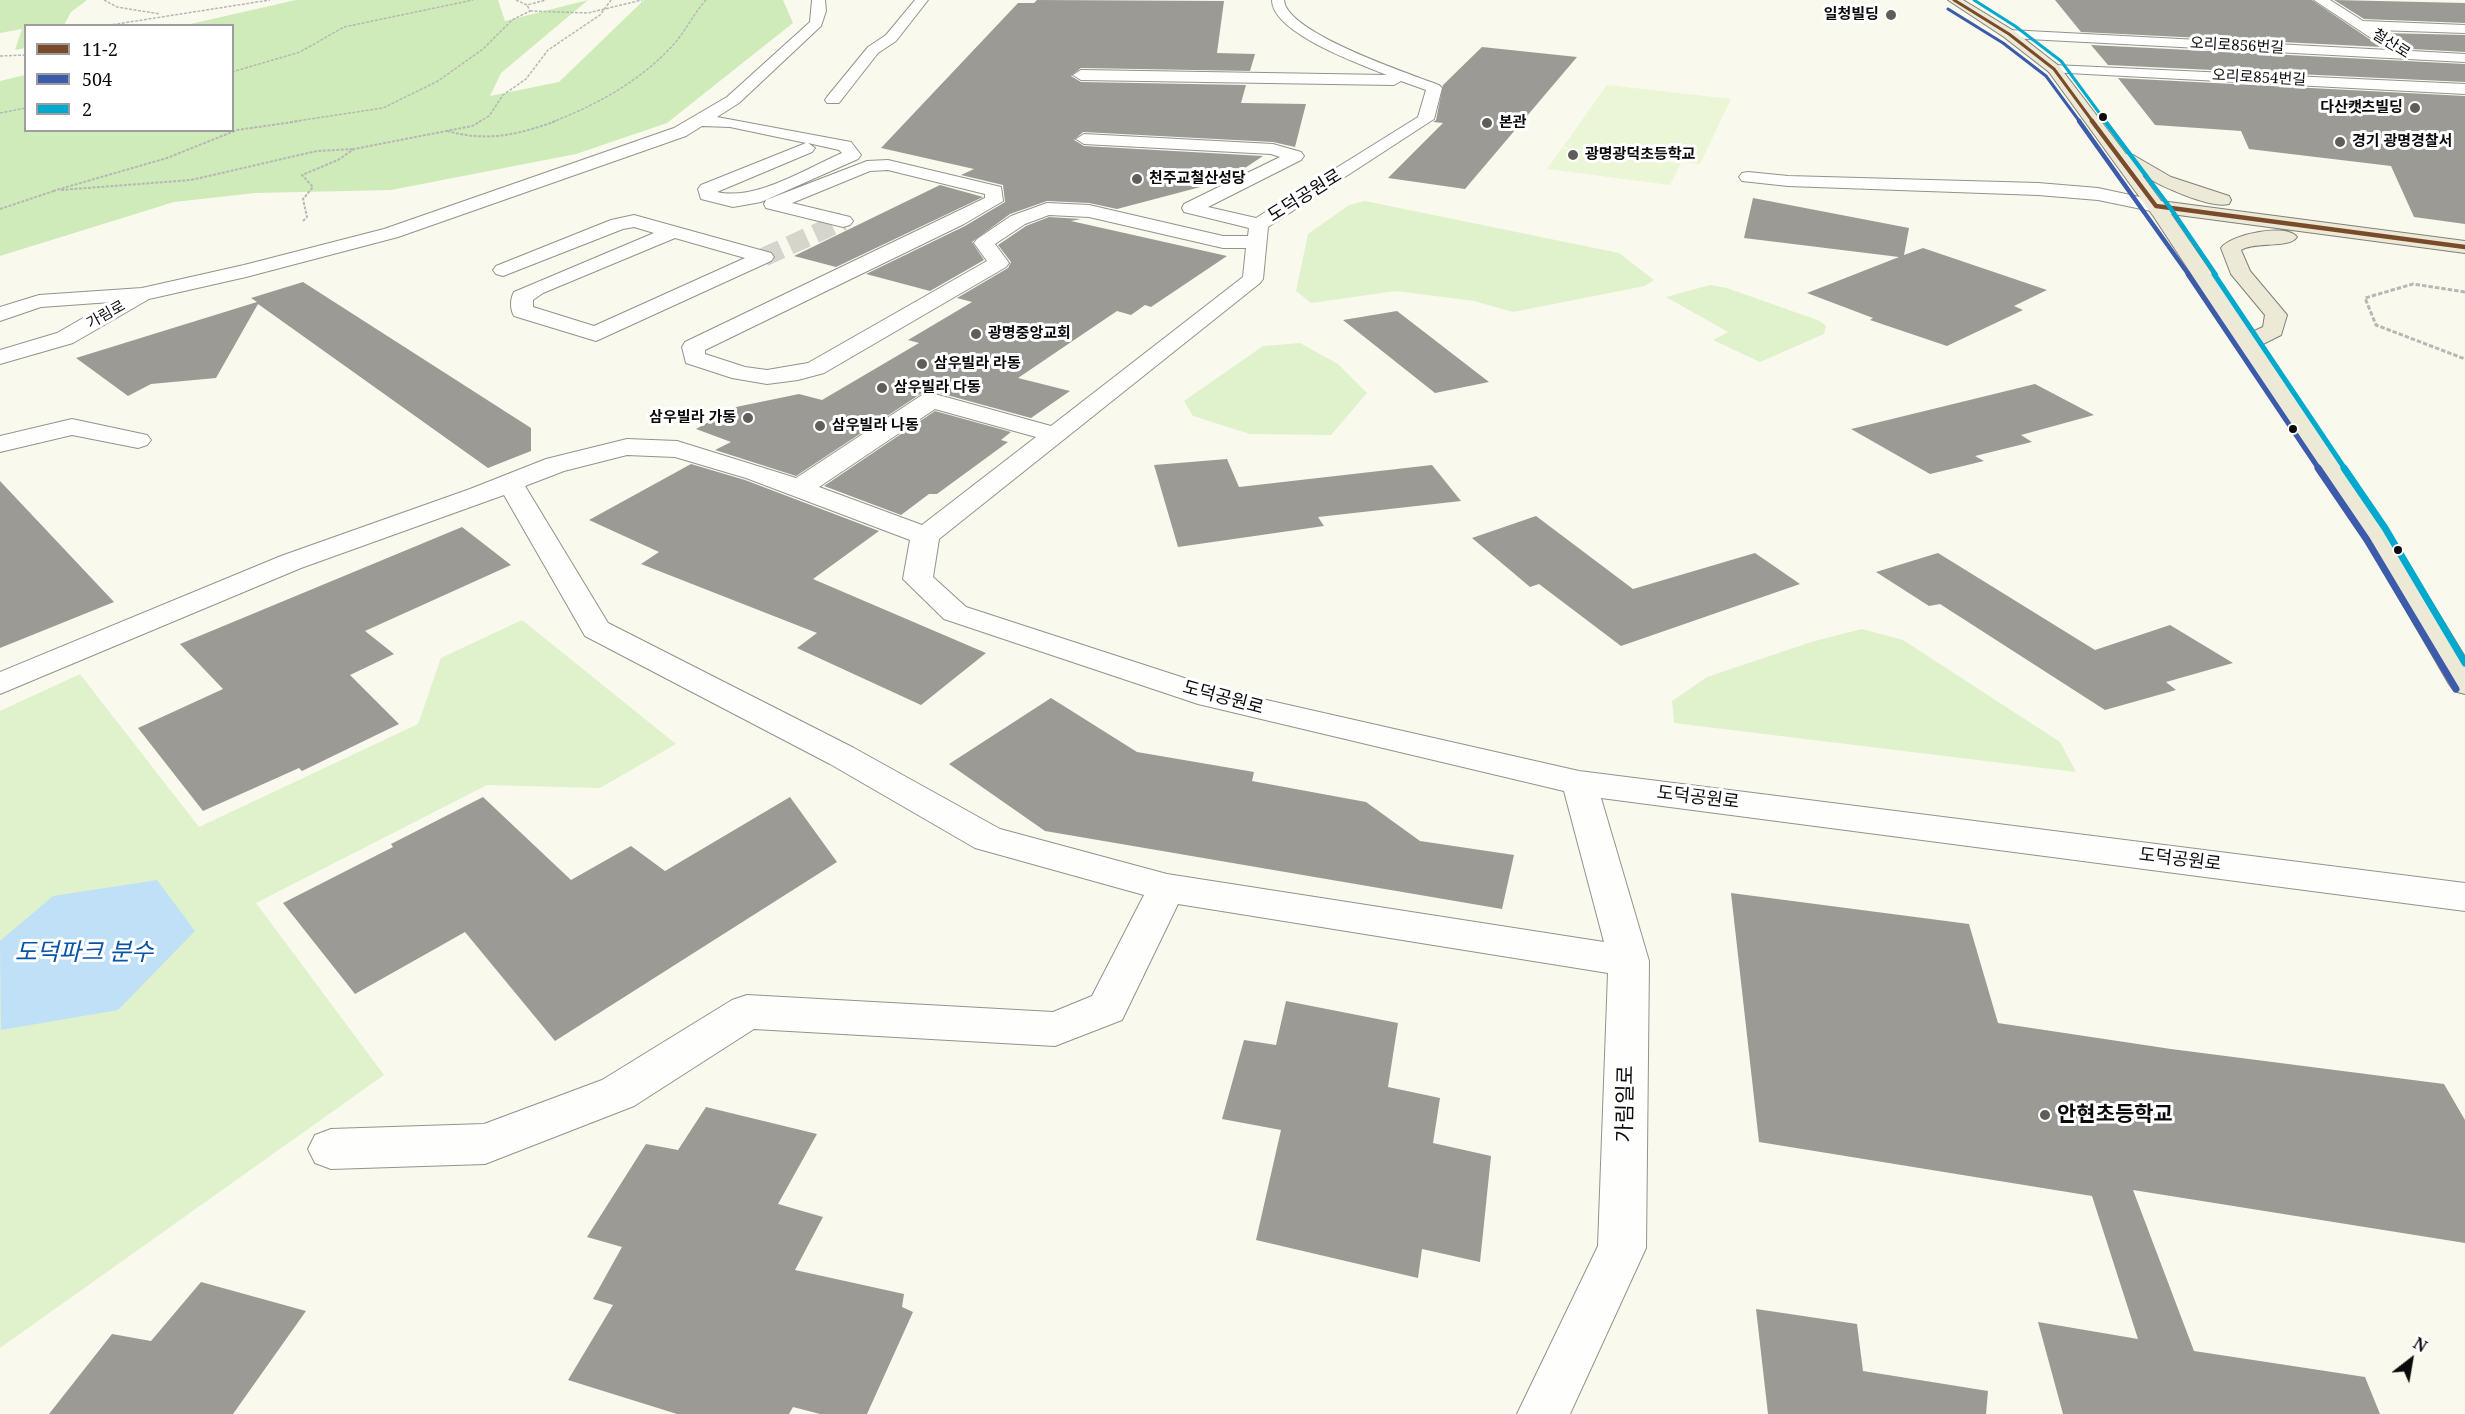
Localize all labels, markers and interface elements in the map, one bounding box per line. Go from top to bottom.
place label: 일청빌딩 [1824,6,1879,24]
marker: 일청빌딩 [1884,8,1898,22]
legend [24,24,234,132]
street label: 철산로 [2369,25,2413,63]
street label: 오리로856번길 [2190,35,2284,57]
text: 11-2 [82,37,118,61]
text: 504 [82,67,112,91]
street label: 오리로854번길 [2212,67,2306,89]
text: 2 [82,97,92,121]
place label: 다산캣츠빌딩 [2320,99,2403,117]
marker: 다산캣츠빌딩 [2408,101,2422,115]
unlabelled marker [2097,111,2109,123]
place label: 본관 [1499,114,1527,132]
marker: 본관 [1480,116,1494,130]
place label: 경기 광명경찰서 [2352,133,2452,151]
marker: 경기 광명경찰서 [2333,135,2347,149]
place label: 광명광덕초등학교 [1585,146,1695,164]
marker: 광명광덕초등학교 [1566,148,1580,162]
street label: 도덕공원로 [1264,165,1346,227]
place label: 천주교철산성당 [1149,170,1246,188]
marker: 천주교철산성당 [1130,172,1144,186]
street label: 가림로 [84,297,128,333]
place label: 광명중앙교회 [988,325,1071,343]
marker: 광명중앙교회 [969,327,983,341]
place label: 삼우빌라 라동 [934,355,1021,373]
marker: 삼우빌라 라동 [915,357,929,371]
place label: 삼우빌라 다동 [894,379,981,397]
marker: 삼우빌라 다동 [875,381,889,395]
place label: 삼우빌라 가동 [649,409,736,427]
marker: 삼우빌라 가동 [741,411,755,425]
place label: 삼우빌라 나동 [832,417,919,435]
marker: 삼우빌라 나동 [813,419,827,433]
unlabelled marker [2287,423,2299,435]
unlabelled marker [2392,544,2404,556]
street label: 도덕공원로 [1180,677,1266,719]
street label: 도덕공원로 [1656,782,1740,814]
street label: 도덕공원로 [2138,844,2222,876]
water label: 도덕파크 분수 [15,939,153,967]
street label: 가림일로 [1613,1065,1639,1143]
place label: 안현초등학교 [2057,1102,2173,1128]
marker: 안현초등학교 [2038,1108,2052,1122]
north arrow [2381,1330,2441,1390]
text: N [2409,1332,2431,1357]

